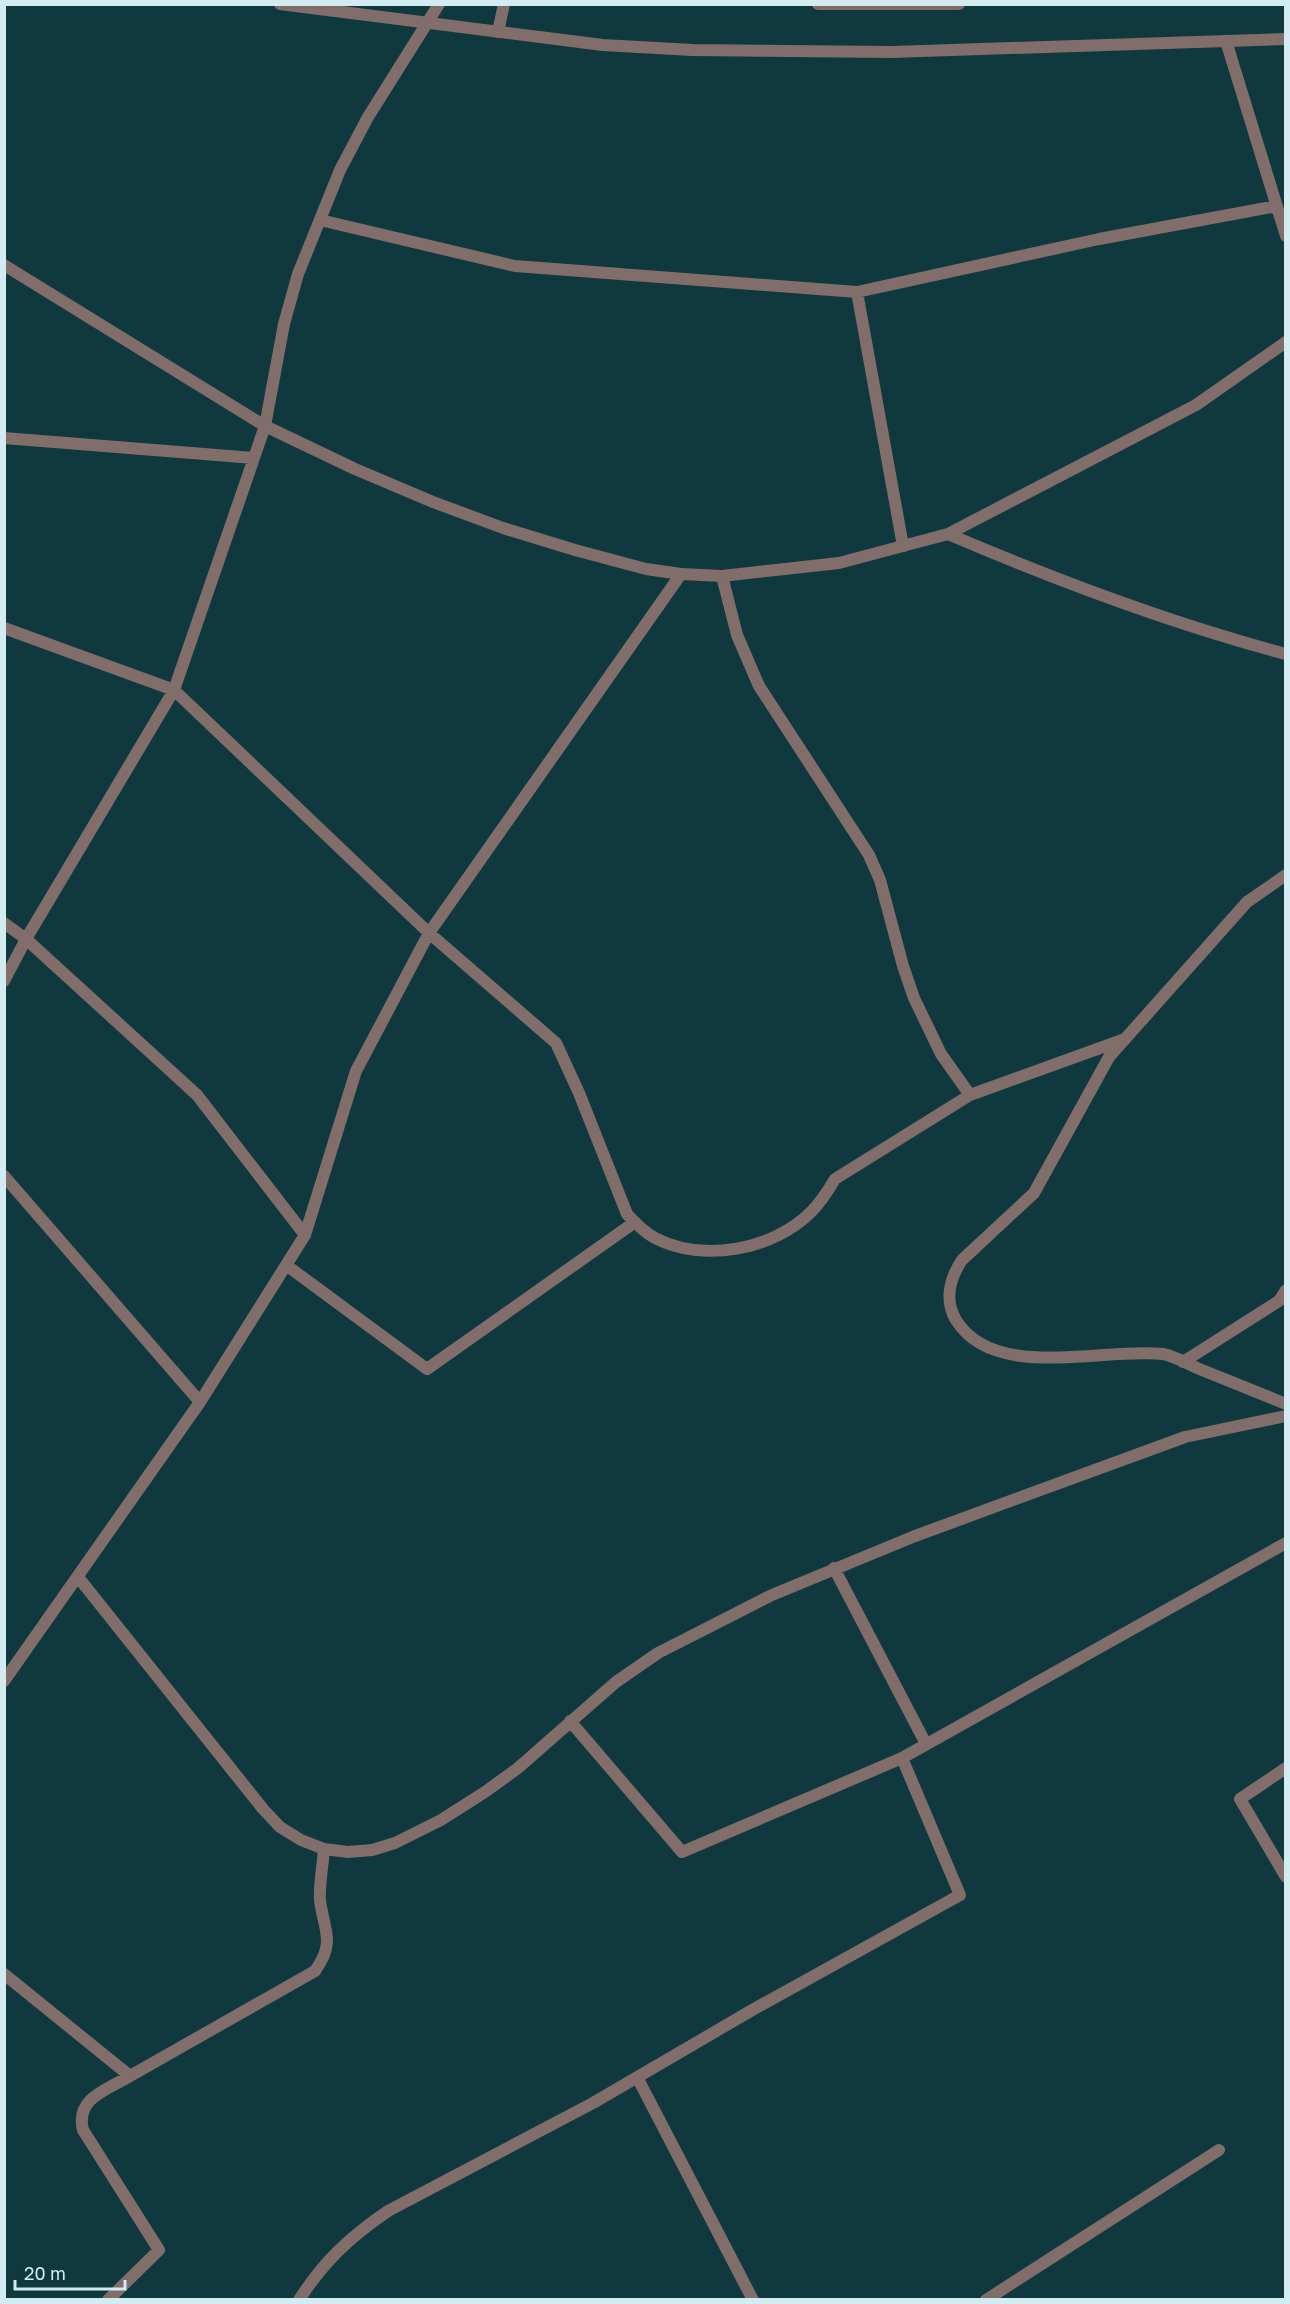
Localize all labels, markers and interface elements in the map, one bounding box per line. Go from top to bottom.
scale bar [15,2253,124,2291]
text: 20 m [24,2262,66,2284]

